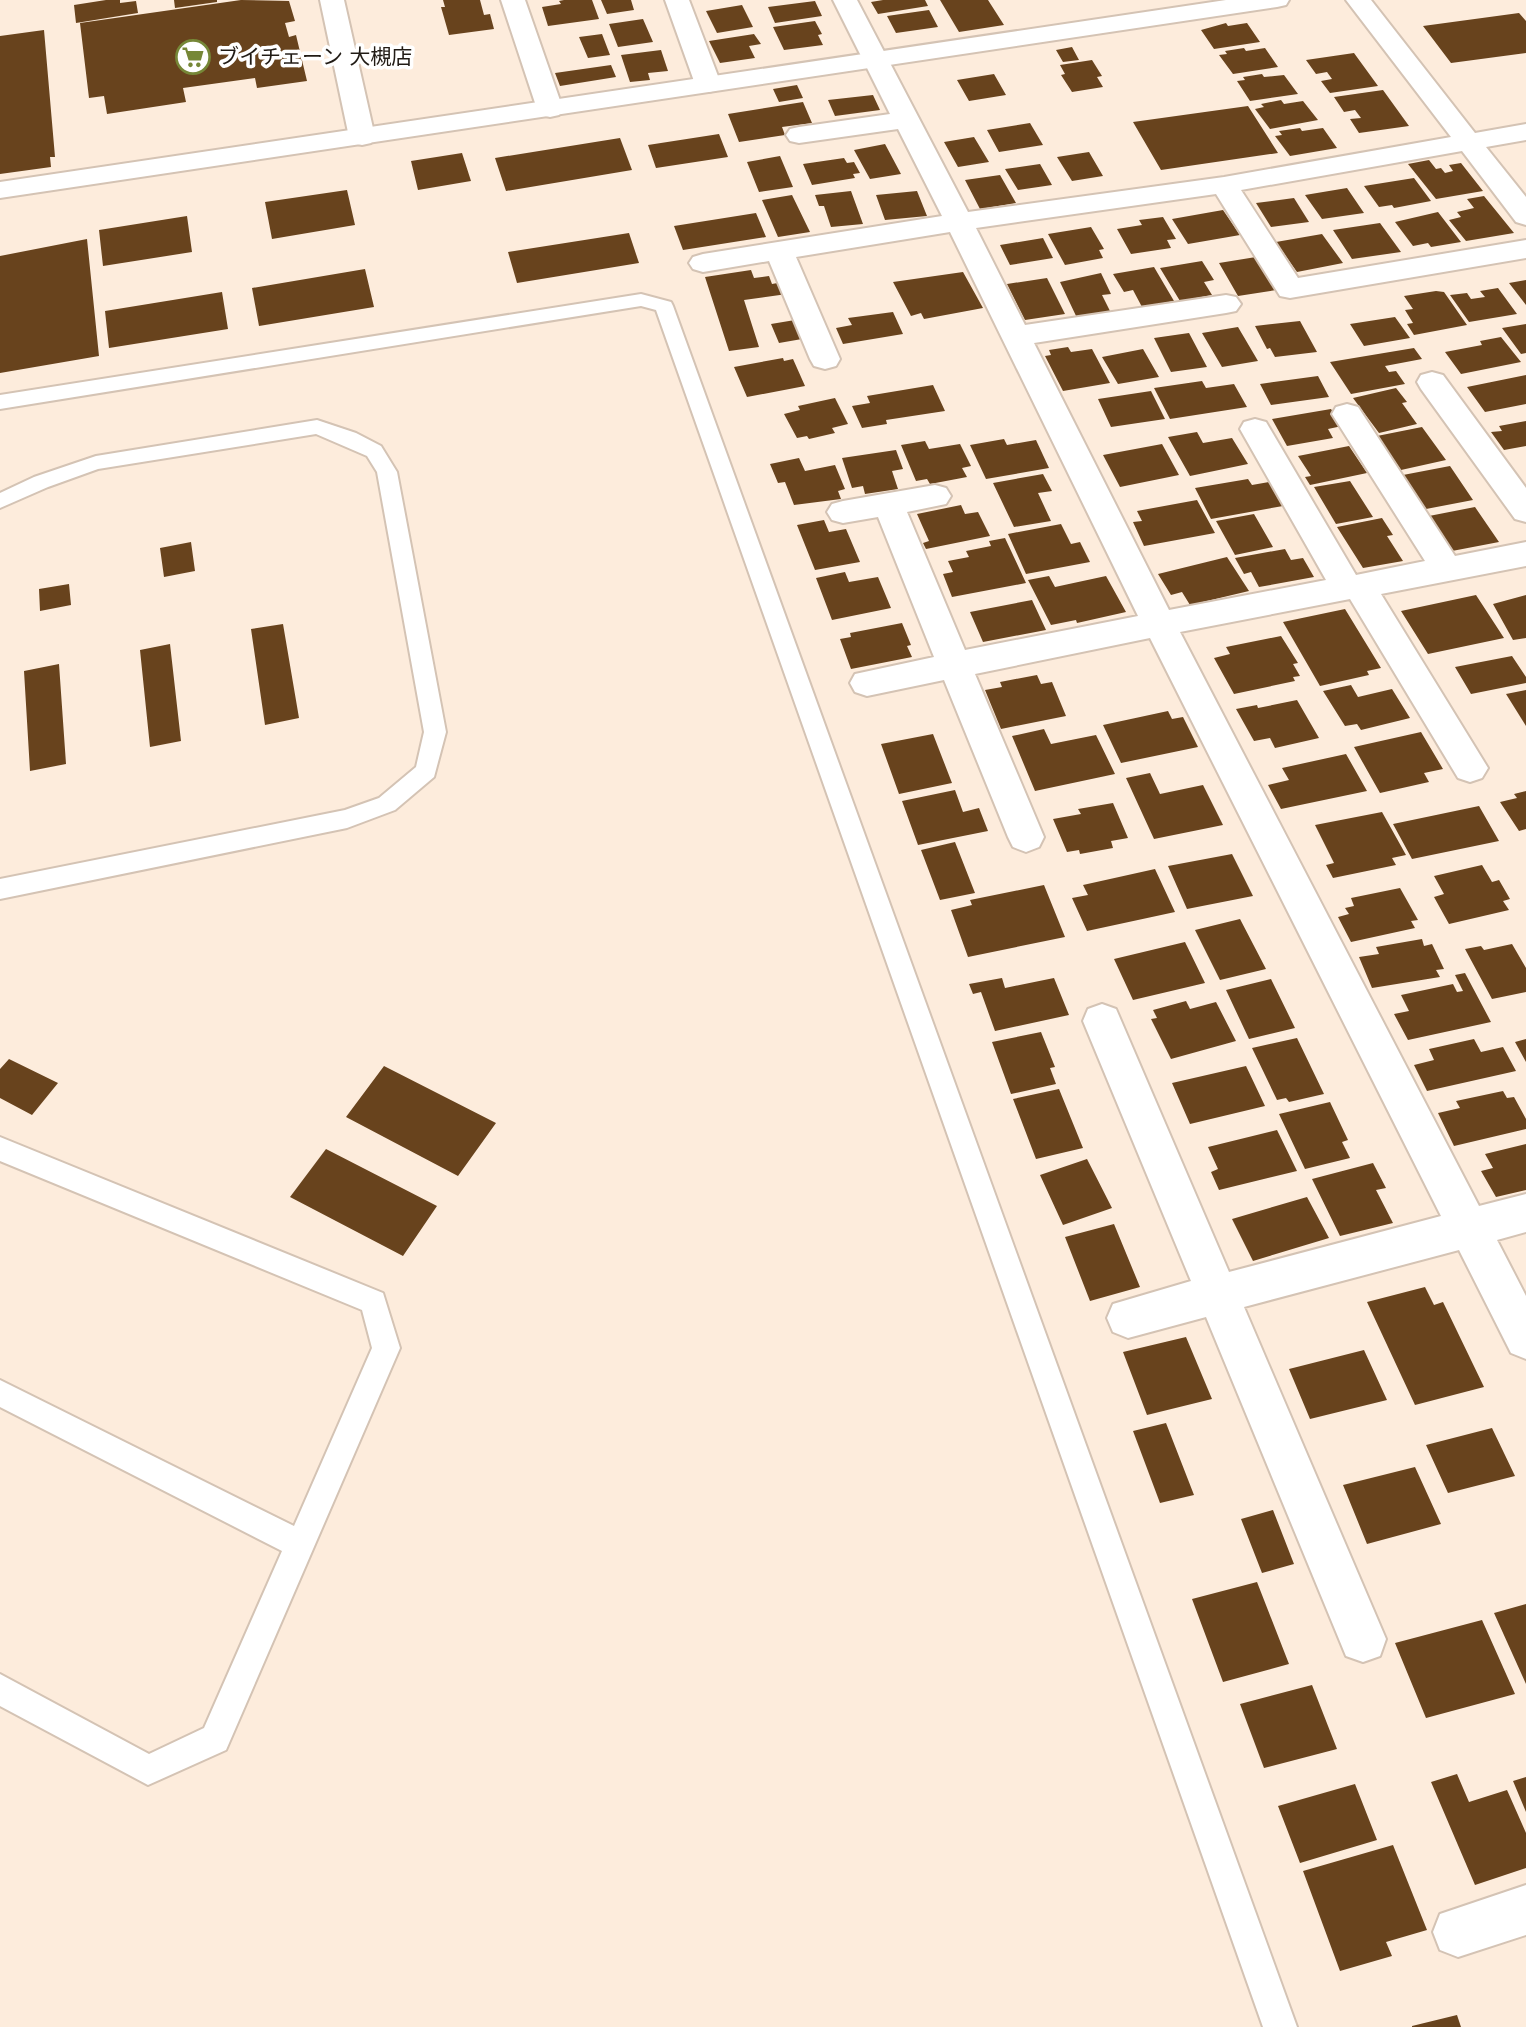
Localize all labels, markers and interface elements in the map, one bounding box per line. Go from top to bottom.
supermarket icon: ブイチェーン 大槻店 [174,38,212,76]
place label: ブイチェーン 大槻店 [218,42,412,72]

